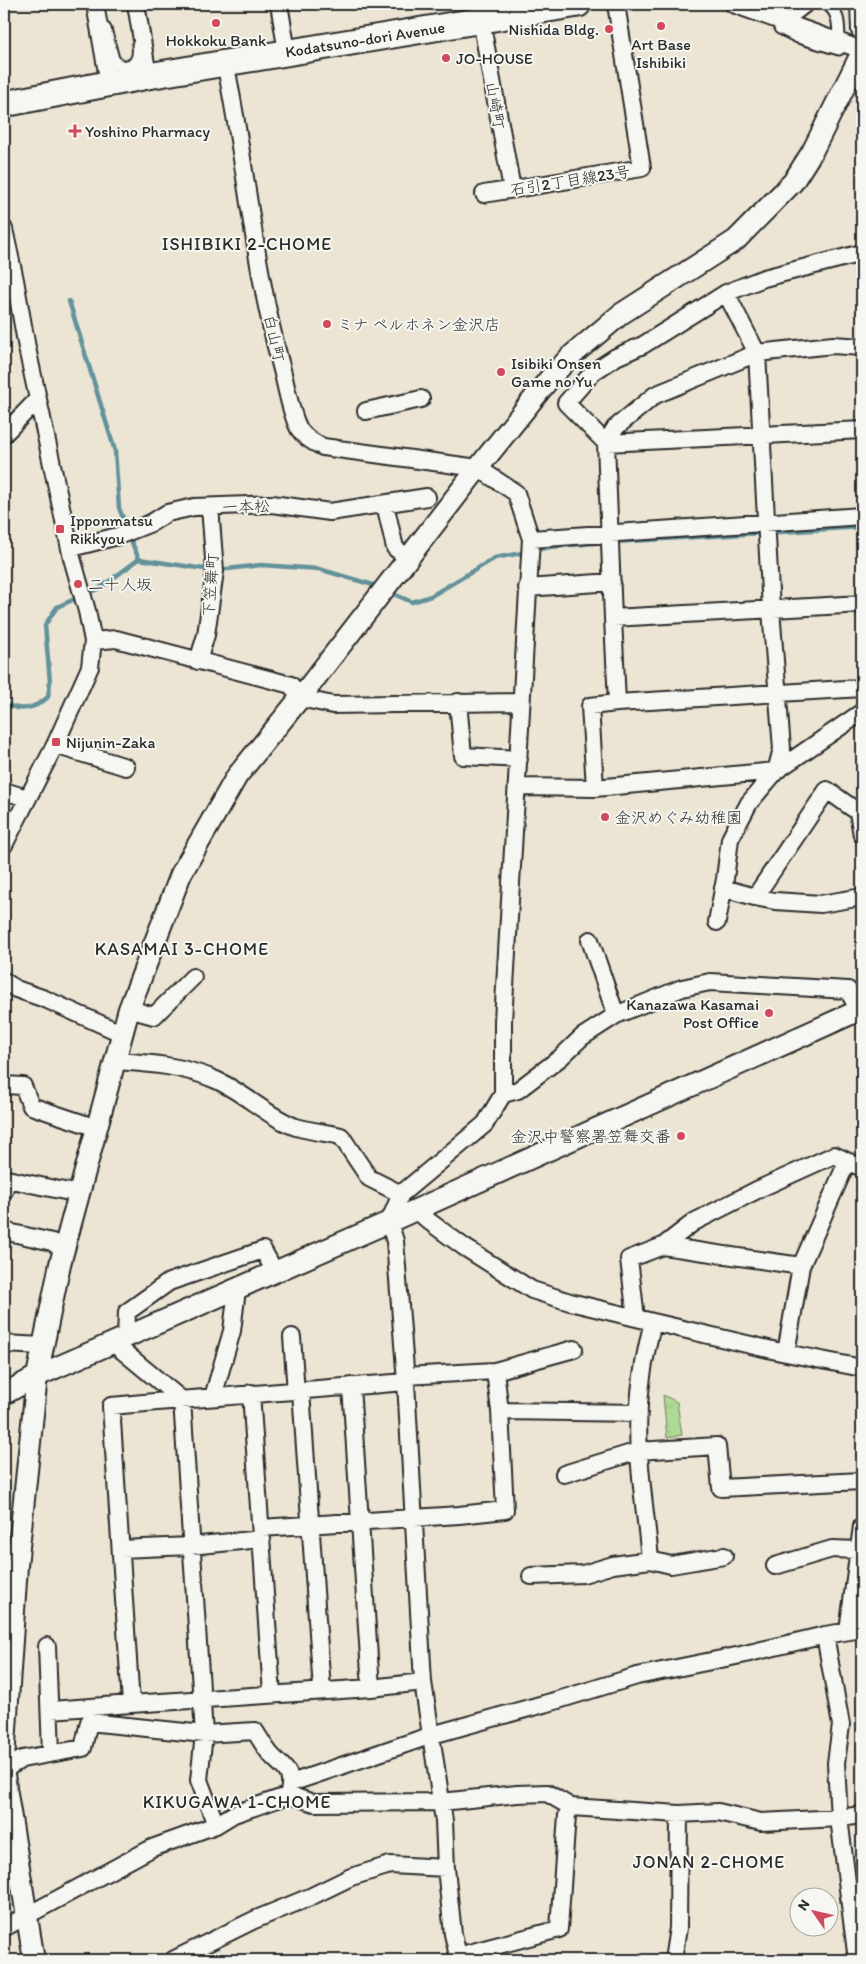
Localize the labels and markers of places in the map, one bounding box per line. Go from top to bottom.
marker: Hokkoku Bank [210,17,222,29]
place label: Nishida Bldg. [509,20,599,39]
marker: Art Base Ishibiki [655,20,667,32]
marker: Nishida Bldg. [603,23,615,35]
place label: Hokkoku Bank [166,31,266,50]
place label: Art Base Ishibiki [631,35,691,72]
place label: JO-HOUSE [456,49,533,68]
marker: JO-HOUSE [440,52,452,64]
place label: Yoshino Pharmacy [85,122,210,141]
marker: Yoshino Pharmacy [69,125,81,137]
place label: ミナ ペルホネン金沢店 [337,315,500,334]
marker: ミナ ペルホネン金沢店 [321,318,333,330]
place label: Isibiki Onsen Game no Yu [511,354,601,391]
marker: Isibiki Onsen Game no Yu [495,366,507,378]
place label: Ipponmatsu Rikkyou [70,511,153,548]
marker: Ipponmatsu Rikkyou [54,523,66,535]
place label: 二十人坂 [88,575,152,594]
marker: 二十人坂 [72,578,84,590]
place label: Nijunin-Zaka [66,733,155,752]
marker: Nijunin-Zaka [50,736,62,748]
place label: 金沢めぐみ幼稚園 [615,808,742,827]
marker: 金沢めぐみ幼稚園 [599,811,611,823]
place label: Kanazawa Kasamai Post Office [626,995,759,1032]
marker: Kanazawa Kasamai Post Office [763,1007,775,1019]
place label: 金沢中警察署笠舞交番 [511,1127,671,1146]
marker: 金沢中警察署笠舞交番 [675,1130,687,1142]

